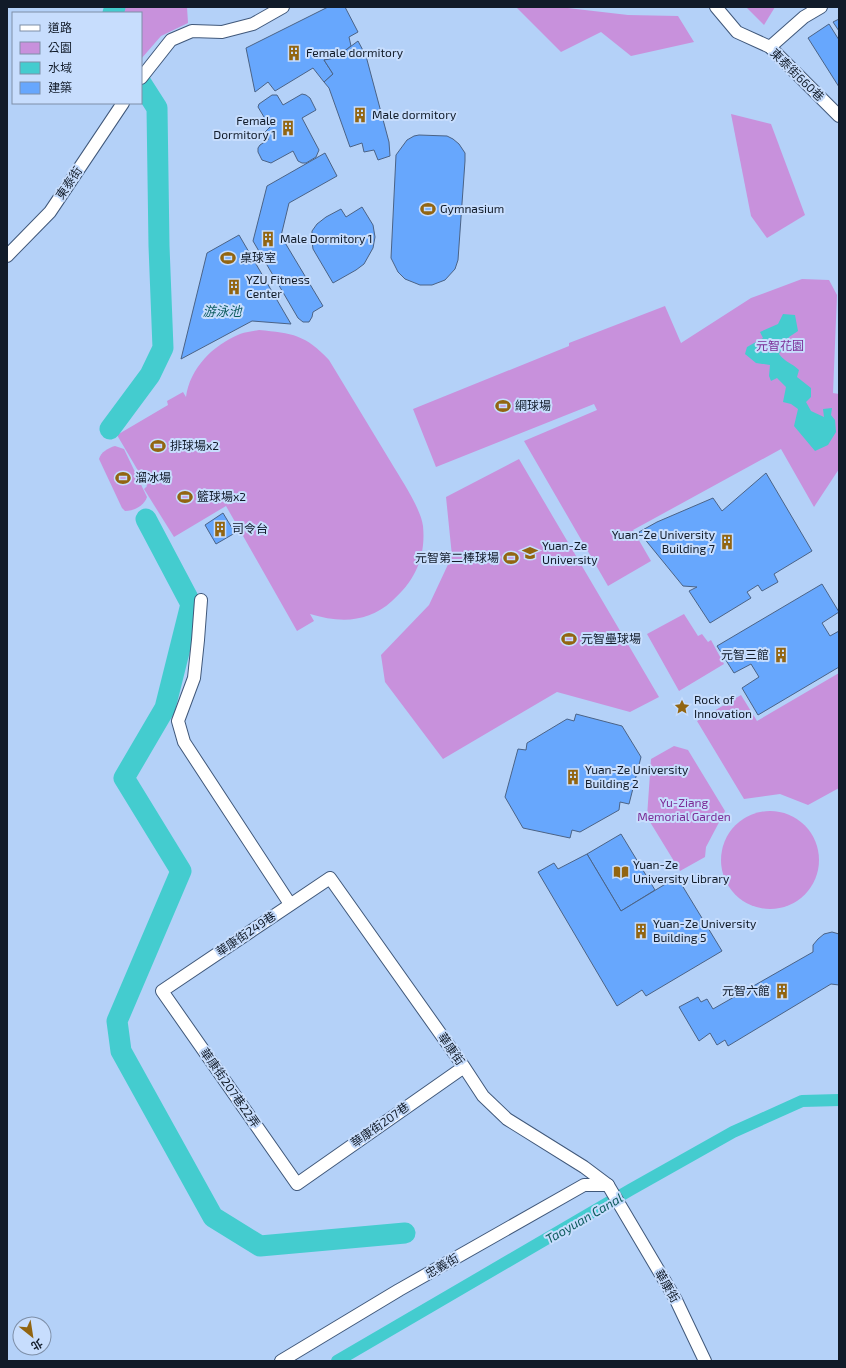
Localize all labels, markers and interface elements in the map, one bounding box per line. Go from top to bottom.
legend [12,12,142,104]
text: 道路 [48,20,72,34]
text: 公園 [48,40,72,54]
building icon: Female dormitory [285,44,303,62]
place label: Female dormitory [306,45,404,59]
street label: 東泰街660巷 [768,45,827,103]
text: 水域 [48,60,72,74]
text: 建築 [48,80,72,94]
building icon: Male dormitory [351,106,369,124]
place label: Male dormitory [372,107,457,121]
place label: Female Dormitory 1 [213,113,276,141]
building icon: Female Dormitory 1 [279,119,297,137]
street label: 東泰街 [52,164,84,201]
sports icon: Gymnasium [419,200,437,218]
place label: Gymnasium [440,201,504,215]
building icon: Male Dormitory 1 [259,230,277,248]
place label: Male Dormitory 1 [280,231,373,245]
sports icon: 桌球室 [219,249,237,267]
place label: 桌球室 [240,250,276,264]
place label: YZU Fitness Center [246,272,310,300]
building icon: YZU Fitness Center [225,278,243,296]
water label: 游泳池 [202,303,243,319]
park label: 元智花園 [756,338,804,352]
sports icon: 網球場 [494,397,512,415]
place label: 網球場 [515,398,551,412]
sports icon: 排球場x2 [149,437,167,455]
place label: 排球場x2 [170,438,219,452]
sports icon: 溜冰場 [114,469,132,487]
place label: 溜冰場 [135,470,171,484]
sports icon: 籃球場x2 [176,488,194,506]
place label: 籃球場x2 [197,489,246,503]
building icon: 司令台 [211,520,229,538]
place label: 司令台 [232,521,268,535]
place label: Yuan-Ze University Building 7 [612,527,716,555]
building icon: Yuan-Ze University Building 7 [718,533,736,551]
place label: Yuan-Ze University [542,538,598,566]
school or university icon: Yuan-Ze University [521,544,539,562]
sports icon: 元智第二棒球場 [502,549,520,567]
place label: 元智第二棒球場 [415,550,499,564]
sports icon: 元智壘球場 [560,630,578,648]
place label: 元智壘球場 [581,631,641,645]
building icon: 元智三館 [772,646,790,664]
place label: 元智三館 [721,647,769,661]
place label: Rock of Innovation [694,692,752,720]
place icon: Rock of Innovation [673,698,691,716]
place label: Yuan-Ze University Building 2 [585,762,689,790]
building icon: Yuan-Ze University Building 2 [564,768,582,786]
park label: Yu-Ziang Memorial Garden [637,795,731,823]
place label: Yuan-Ze University Library [633,857,730,885]
library icon: Yuan-Ze University Library [612,863,630,881]
street label: 華康街249巷 [213,908,278,958]
place label: Yuan-Ze University Building 5 [653,916,757,944]
building icon: Yuan-Ze University Building 5 [632,922,650,940]
building icon: 元智六館 [773,982,791,1000]
place label: 元智六館 [722,983,770,997]
street label: 華康街 [436,1030,468,1067]
street label: 華康街207巷22弄 [198,1045,263,1130]
street label: 華康街207巷 [348,1099,411,1149]
water label: Taoyuan Canal [543,1189,626,1247]
street label: 忠義街 [422,1250,461,1280]
street label: 華康街 [653,1266,683,1305]
north arrow [12,1316,52,1356]
text: 北 [29,1337,45,1353]

